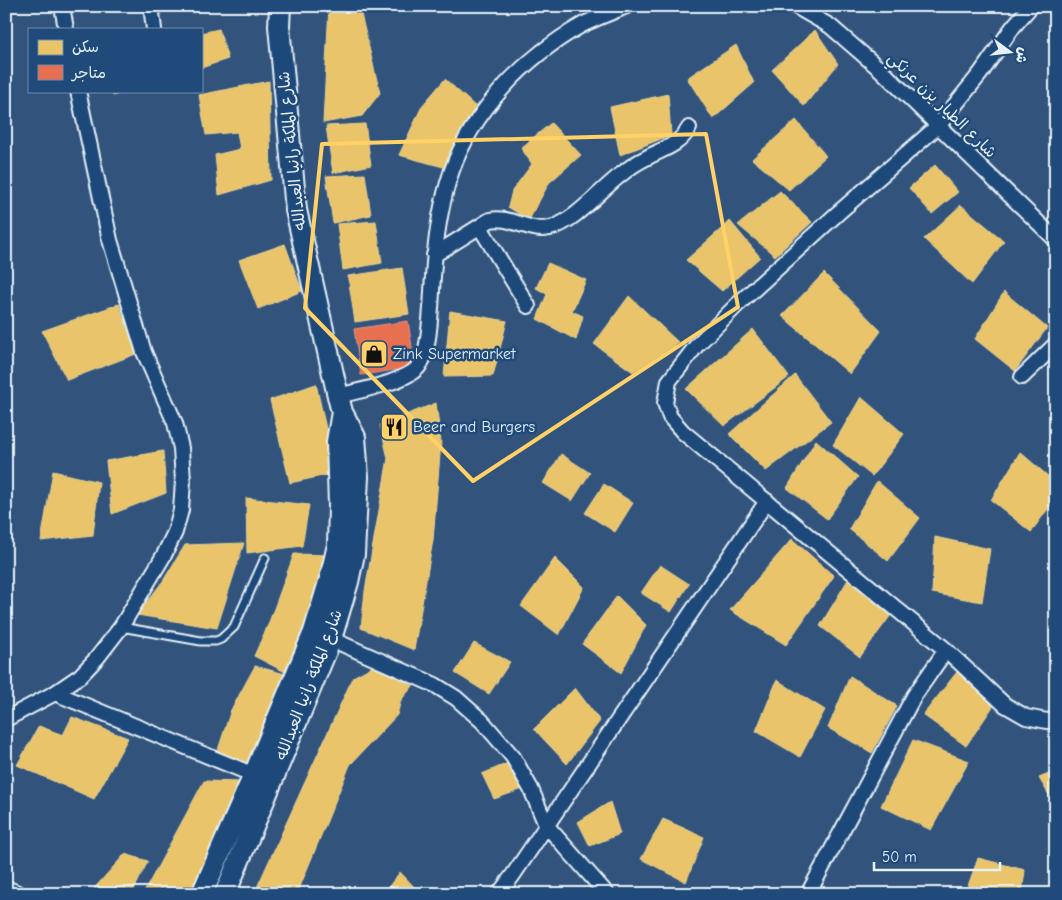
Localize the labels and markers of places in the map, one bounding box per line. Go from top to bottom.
shop icon: Zink Supermarket [359,339,389,369]
place label: Zink Supermarket [393,345,516,363]
restaurant icon: Beer and Burgers [379,412,409,442]
place label: Beer and Burgers [413,418,535,436]

